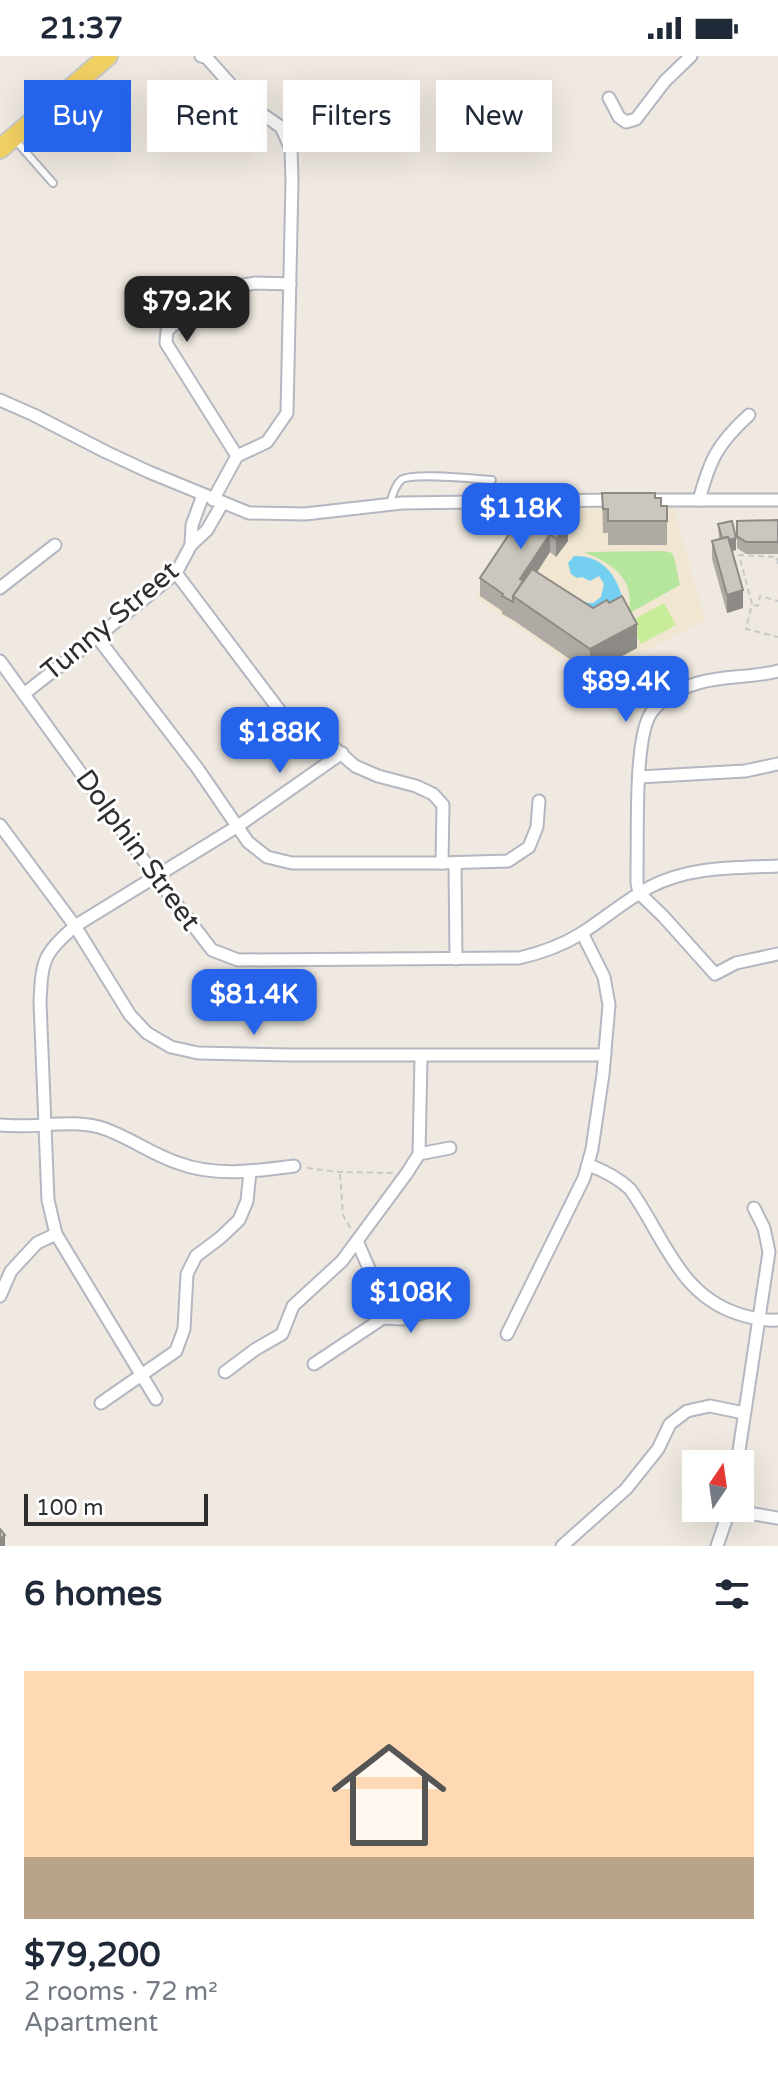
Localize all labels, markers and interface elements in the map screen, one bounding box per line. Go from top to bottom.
text: 21:37 [40,10,123,47]
chip: Buy [24,80,131,152]
chip: Rent [147,80,267,152]
chip: Filters [283,80,420,152]
chip: New [436,80,552,152]
pin: $79.2K [122,276,252,344]
text: $79.2K [142,286,232,317]
pin: $118K [465,483,577,551]
text: $118K [480,493,562,524]
street label: Tunny Street [34,554,186,688]
pin: $89.4K [561,656,691,724]
text: $89.4K [582,666,670,697]
pin: $188K [224,707,336,775]
text: $188K [239,717,321,748]
street label: Dolphin Street [68,763,208,937]
pin: $81.4K [189,969,319,1037]
text: $81.4K [210,979,298,1010]
pin: $108K [355,1267,467,1335]
text: $108K [370,1277,452,1308]
north arrow [682,1450,754,1522]
map controls [682,1450,754,1522]
scale bar [24,1490,208,1526]
text: 100 m [36,1495,103,1521]
icon: filters [710,1572,754,1616]
text: 6 homes [24,1574,162,1615]
icon: home [317,1723,461,1867]
text: $79,200 [24,1935,161,1976]
text: 2 rooms · 72 m² [24,1976,218,2007]
text: Apartment [24,2007,158,2038]

